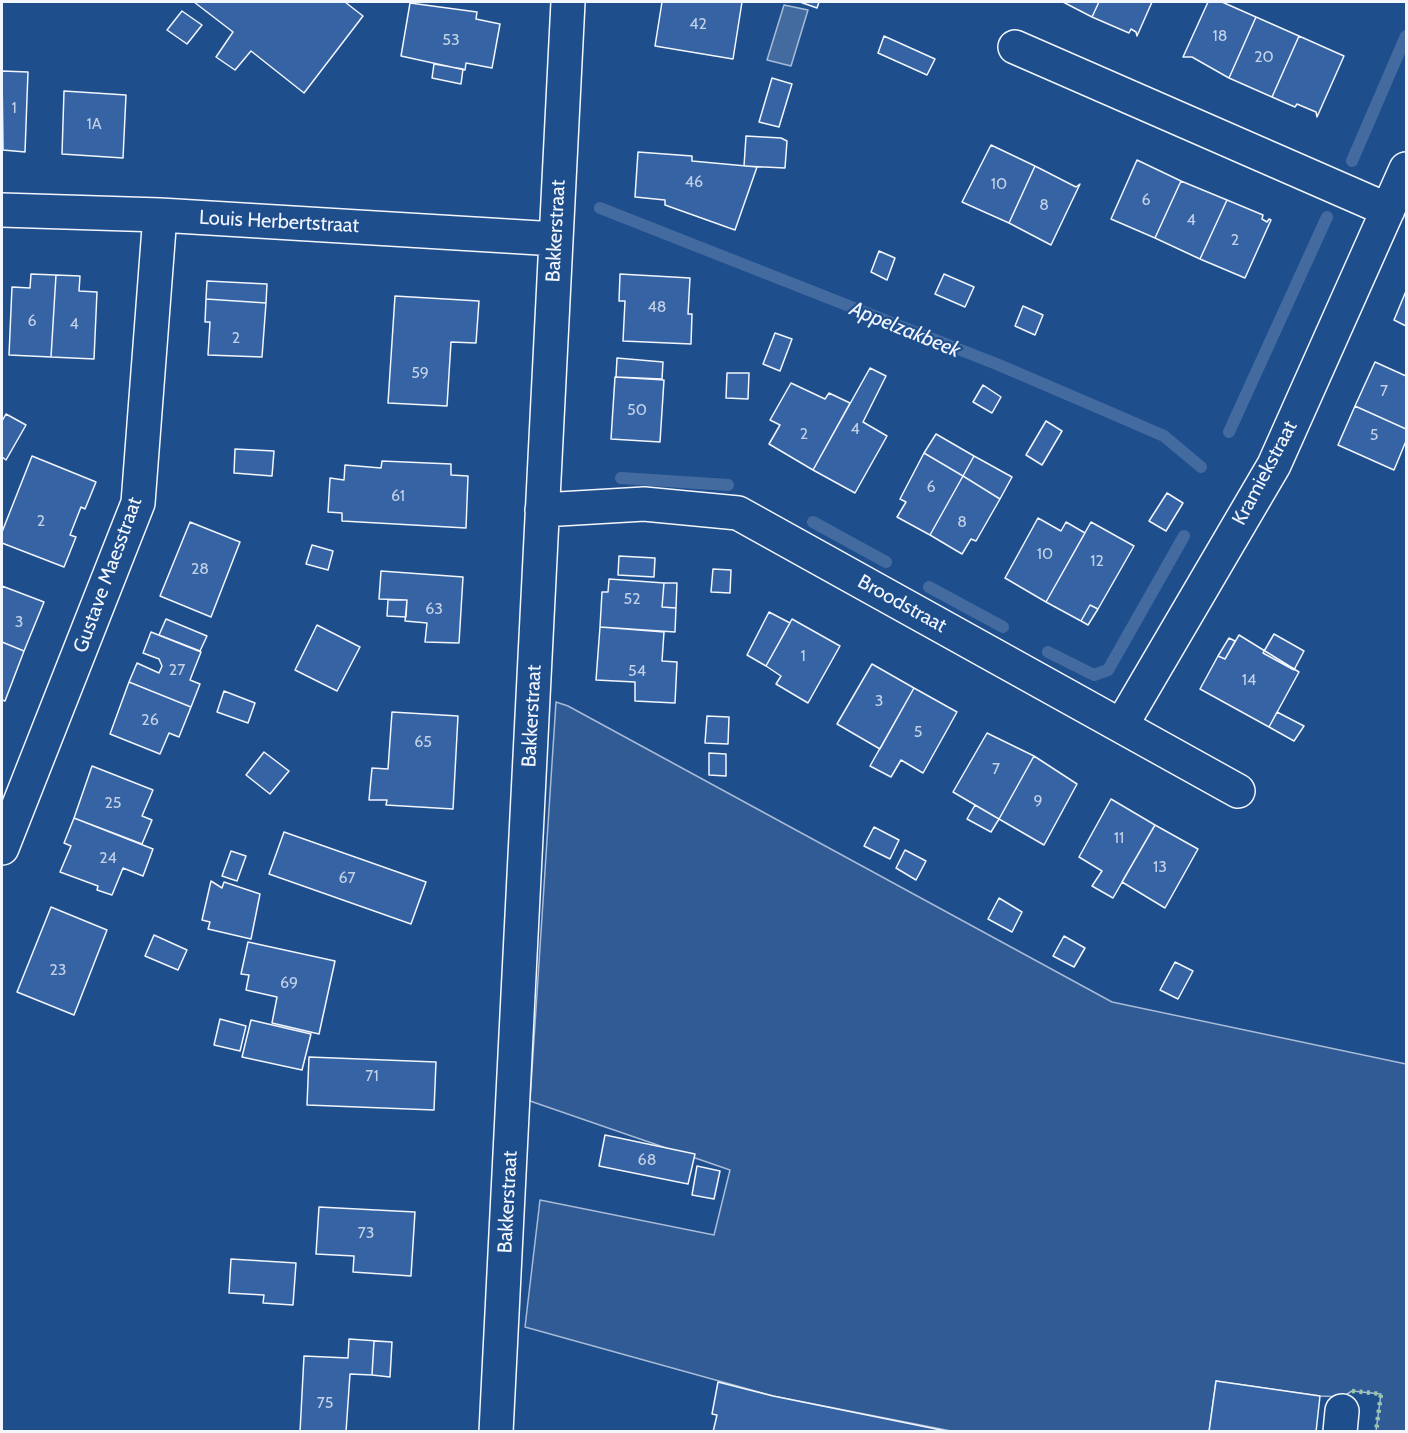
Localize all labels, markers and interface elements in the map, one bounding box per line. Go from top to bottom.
house number: 42 [689,14,707,34]
house number: 18 [1213,26,1227,46]
house number: 53 [442,30,460,50]
house number: 20 [1254,47,1274,67]
house number: 1 [11,98,17,118]
house number: 1A [86,114,102,134]
house number: 46 [685,172,703,192]
house number: 10 [991,174,1007,194]
street label: Bakkerstraat [541,179,571,283]
house number: 6 [1141,190,1151,210]
house number: 8 [1039,195,1049,215]
street label: Louis Herbertstraat [198,206,360,238]
house number: 4 [1186,210,1196,230]
house number: 2 [1231,230,1239,250]
water label: Appelzakbeek [846,296,964,364]
house number: 48 [648,297,666,317]
house number: 6 [27,311,37,331]
house number: 4 [69,314,79,334]
house number: 2 [232,328,240,348]
house number: 59 [411,363,429,383]
house number: 7 [1380,381,1388,401]
house number: 50 [627,400,647,420]
street label: Kramiekstraat [1227,417,1303,529]
house number: 4 [850,419,860,439]
house number: 2 [800,424,808,444]
house number: 5 [1370,425,1378,445]
house number: 6 [926,477,936,497]
house number: 61 [391,486,405,506]
street label: Gustave Maesstraat [69,494,147,656]
house number: 2 [37,511,45,531]
house number: 8 [957,512,967,532]
house number: 10 [1037,544,1053,564]
house number: 12 [1090,551,1104,571]
house number: 28 [191,559,209,579]
street label: Broodstraat [853,570,951,638]
house number: 52 [623,589,641,609]
house number: 63 [425,599,443,619]
house number: 3 [15,612,23,632]
house number: 1 [800,646,806,666]
house number: 27 [169,660,185,680]
house number: 54 [628,661,646,681]
street label: Bakkerstraat [517,664,547,768]
house number: 14 [1242,670,1256,690]
house number: 3 [875,691,883,711]
house number: 26 [141,710,159,730]
house number: 5 [914,722,922,742]
house number: 65 [414,732,432,752]
house number: 7 [992,759,1000,779]
house number: 9 [1033,791,1043,811]
house number: 25 [104,793,122,813]
house number: 11 [1114,828,1124,848]
house number: 24 [99,848,117,868]
house number: 13 [1153,857,1167,877]
house number: 67 [338,868,356,888]
house number: 23 [49,960,67,980]
house number: 69 [280,973,298,993]
house number: 71 [365,1066,379,1086]
street label: Bakkerstraat [493,1150,523,1254]
house number: 68 [638,1150,656,1170]
house number: 73 [358,1223,374,1243]
house number: 75 [317,1393,333,1413]

